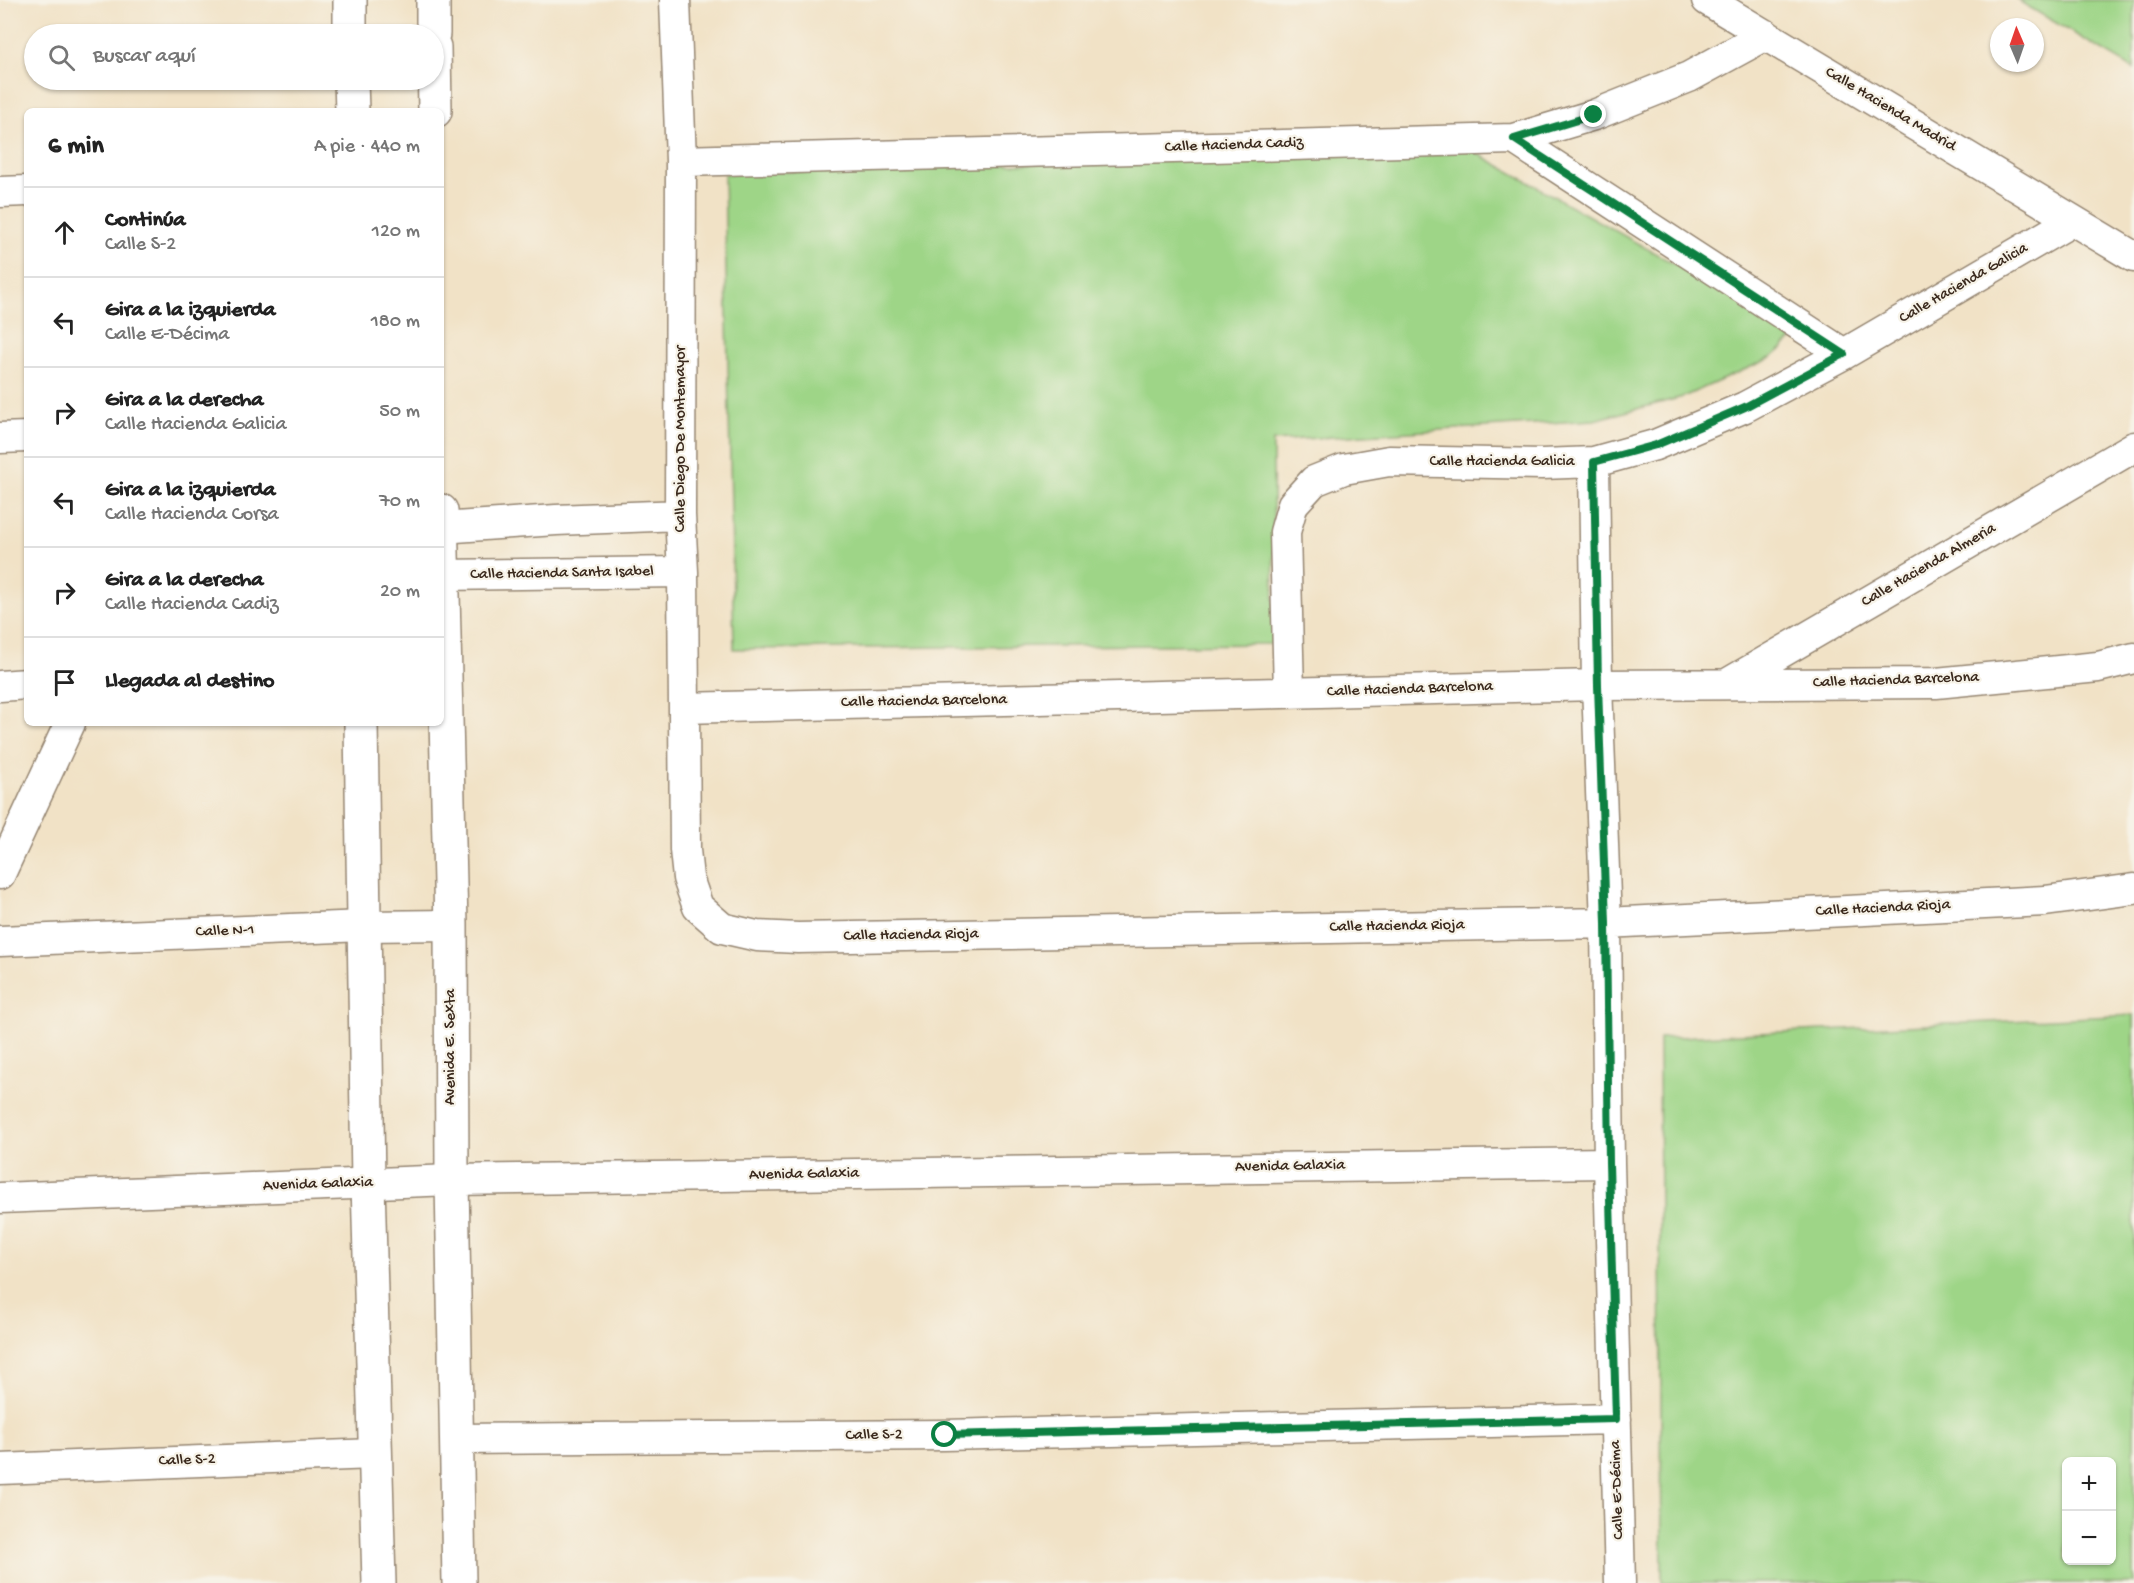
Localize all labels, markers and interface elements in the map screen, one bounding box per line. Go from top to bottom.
north arrow [1990,18,2044,72]
search box [24,24,444,90]
icon: search [45,41,78,74]
text: Buscar aquí [93,44,196,70]
street label: Calle Hacienda Madrid [1821,63,1960,157]
route end [1580,101,1606,127]
text: 6 min [48,132,104,163]
street label: Calle Hacienda Cadiz [1164,134,1305,158]
text: A pie · 440 m [314,136,420,159]
text: Continúa [105,208,186,234]
icon: ahead [48,216,81,249]
text: 120 m [372,221,420,244]
text: Calle S-2 [105,234,176,257]
street label: Calle Hacienda Galicia [1896,239,2033,329]
text: Gira a la izquierda [105,298,276,324]
icon: left [48,306,81,339]
text: 180 m [371,311,420,334]
text: Calle E-Décima [105,324,229,347]
street label: Calle Diego De Montemayor [672,344,691,532]
text: Gira a la derecha [105,388,263,414]
icon: right [48,396,81,429]
text: 50 m [379,401,420,424]
text: Calle Hacienda Galicia [105,414,287,437]
street label: Calle Hacienda Galicia [1429,453,1576,472]
text: Gira a la izquierda [105,478,276,504]
icon: left [48,486,81,519]
text: 70 m [379,491,420,514]
text: Calle Hacienda Corsa [105,504,279,527]
street label: Calle Hacienda Almeria [1858,519,2001,612]
street label: Calle Hacienda Santa Isabel [470,563,654,585]
text: Gira a la derecha [105,568,263,594]
icon: right [48,576,81,609]
text: 20 m [380,581,420,604]
text: Calle Hacienda Cadiz [105,594,279,617]
icon: arrive [48,666,81,699]
text: Llegada al destino [105,669,275,695]
street label: Calle Hacienda Barcelona [1813,669,1980,693]
street label: Calle Hacienda Barcelona [1327,678,1494,702]
street label: Calle Hacienda Barcelona [841,691,1008,713]
street label: Calle Hacienda Rioja [1815,896,1952,922]
street label: Calle Hacienda Rioja [1329,916,1466,938]
street label: Calle N-1 [195,921,255,943]
street label: Calle Hacienda Rioja [843,925,980,947]
street label: Avenida E. Sexta [442,988,461,1105]
street label: Avenida Galaxia [1235,1157,1346,1177]
street label: Avenida Galaxia [749,1165,860,1185]
street label: Avenida Galaxia [263,1174,374,1196]
route start [931,1421,957,1447]
street label: Calle S-2 [845,1426,903,1446]
street label: Calle E-Décima [1607,1439,1629,1540]
street label: Calle S-2 [158,1451,216,1471]
map controls [2062,1457,2116,1565]
button: + [2062,1457,2116,1511]
button: − [2062,1511,2116,1565]

